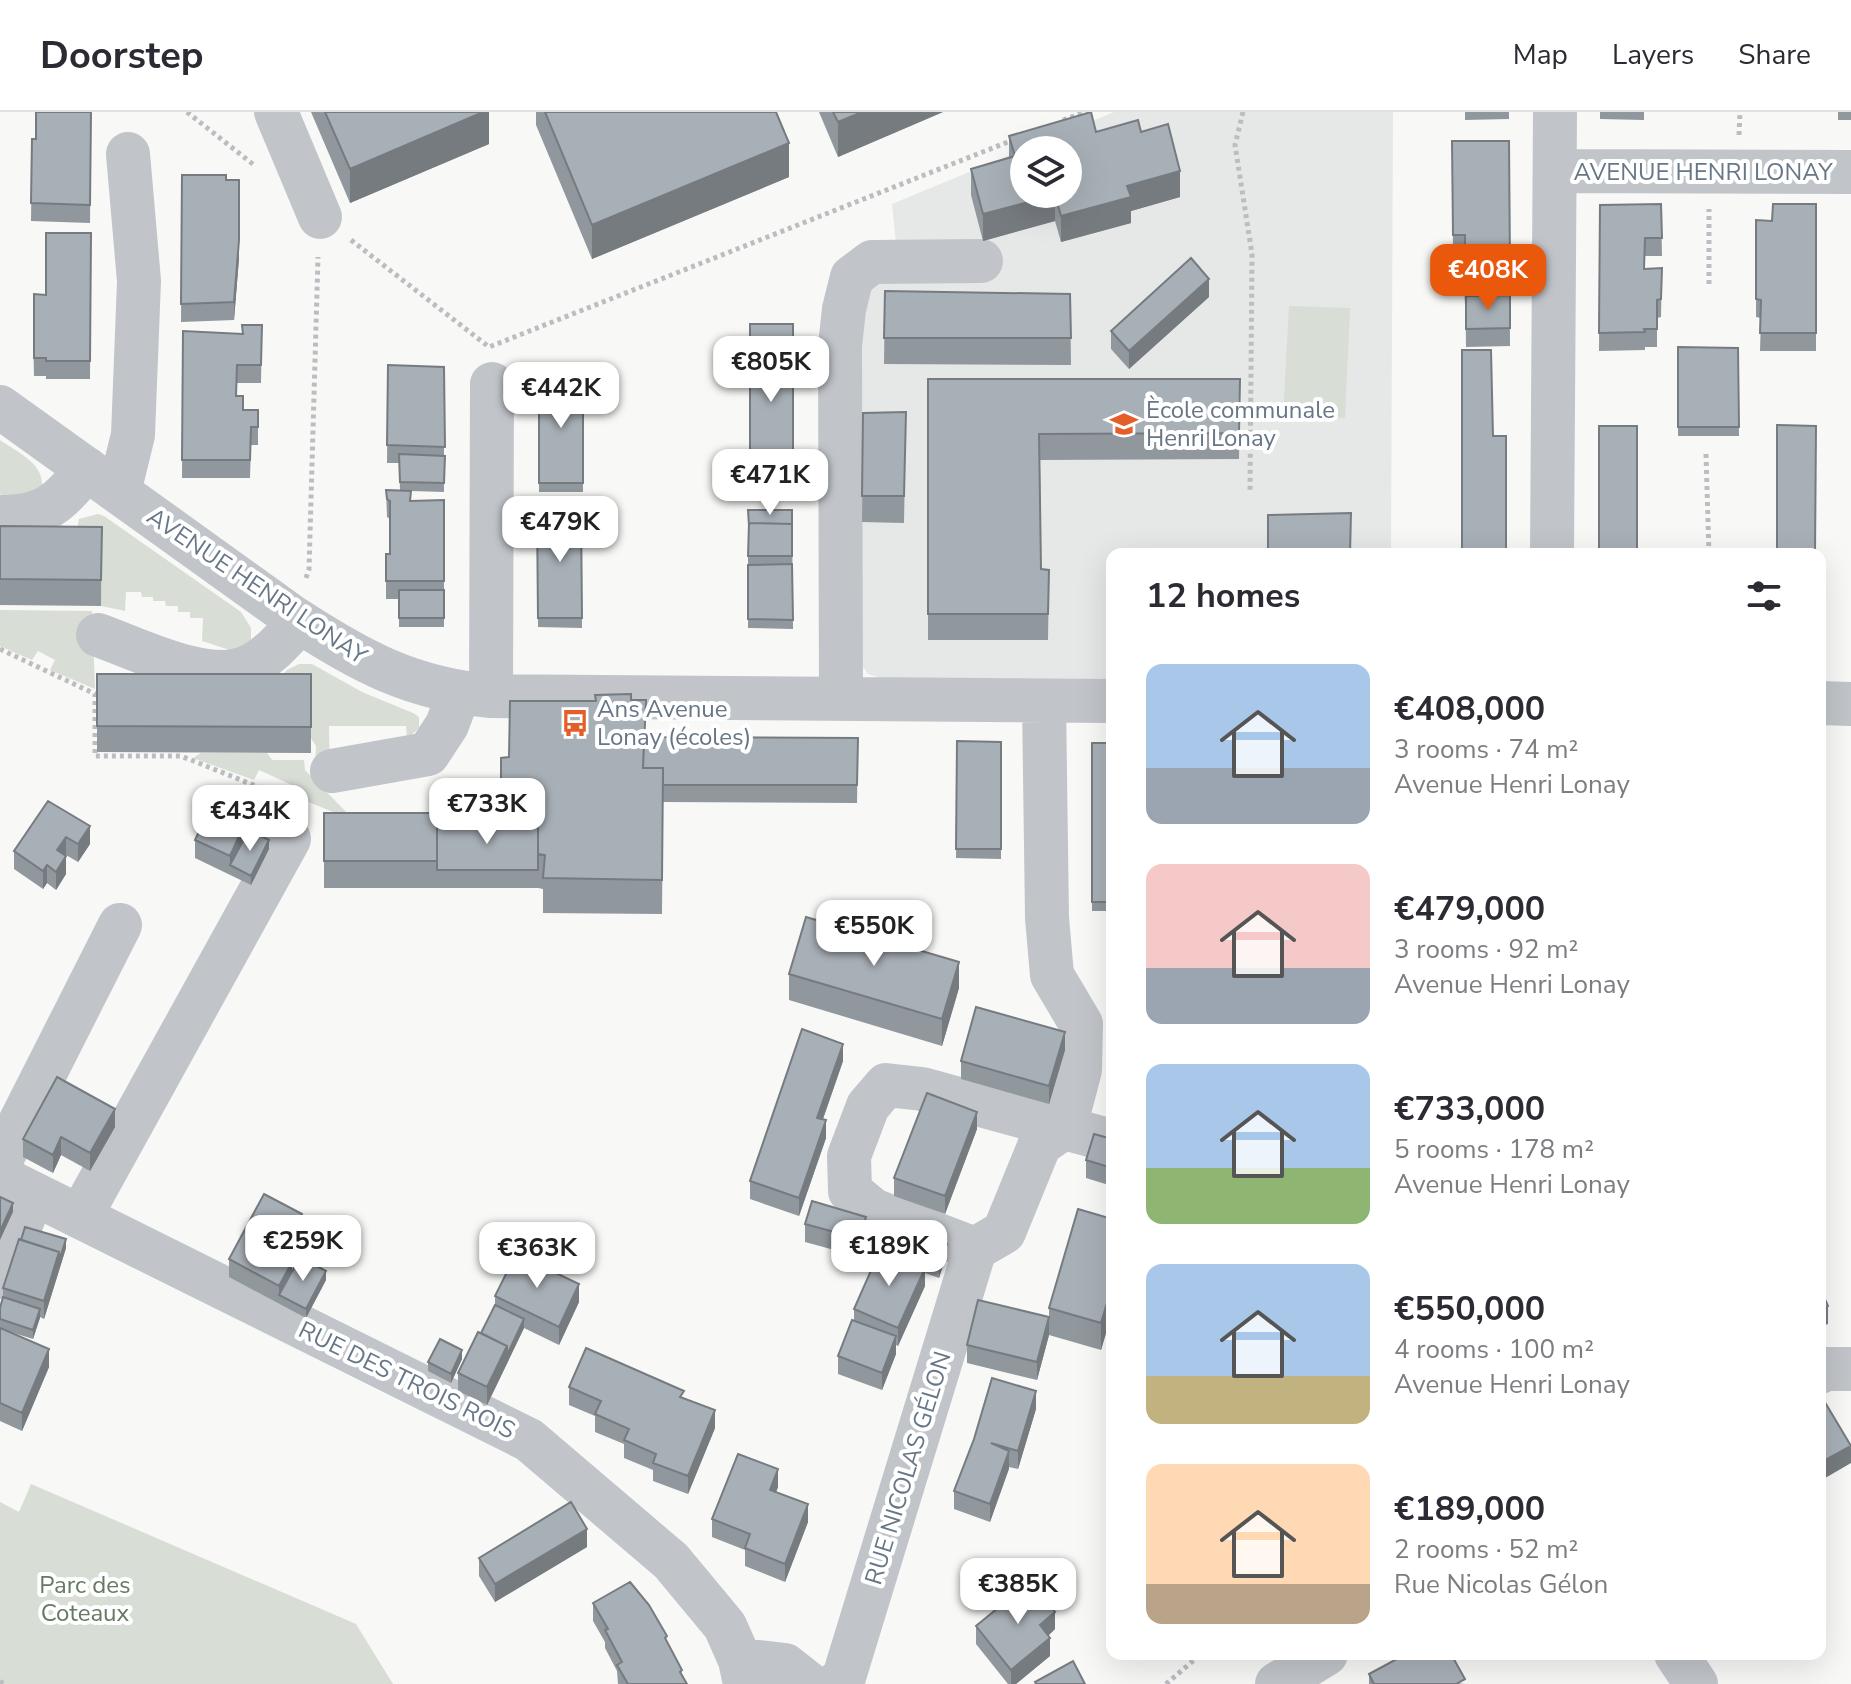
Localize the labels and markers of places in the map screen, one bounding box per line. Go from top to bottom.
pin: €408K [1432,244,1544,312]
pin: €805K [715,336,827,404]
pin: €442K [505,362,617,430]
place label: Ècole communale Henri Lonay [1146,394,1335,454]
school or university icon: Ècole communale Henri Lonay [1109,409,1139,439]
pin: €471K [714,449,826,517]
pin: €479K [504,496,616,564]
place label: Ans Avenue Lonay (écoles) [597,693,751,753]
bus stop icon: Ans Avenue Lonay (écoles) [560,708,590,738]
pin: €733K [431,778,543,846]
pin: €434K [194,785,306,853]
pin: €550K [818,900,930,968]
pin: €259K [247,1215,359,1283]
pin: €189K [833,1220,945,1288]
pin: €363K [481,1222,593,1290]
pin: €385K [962,1558,1074,1626]

